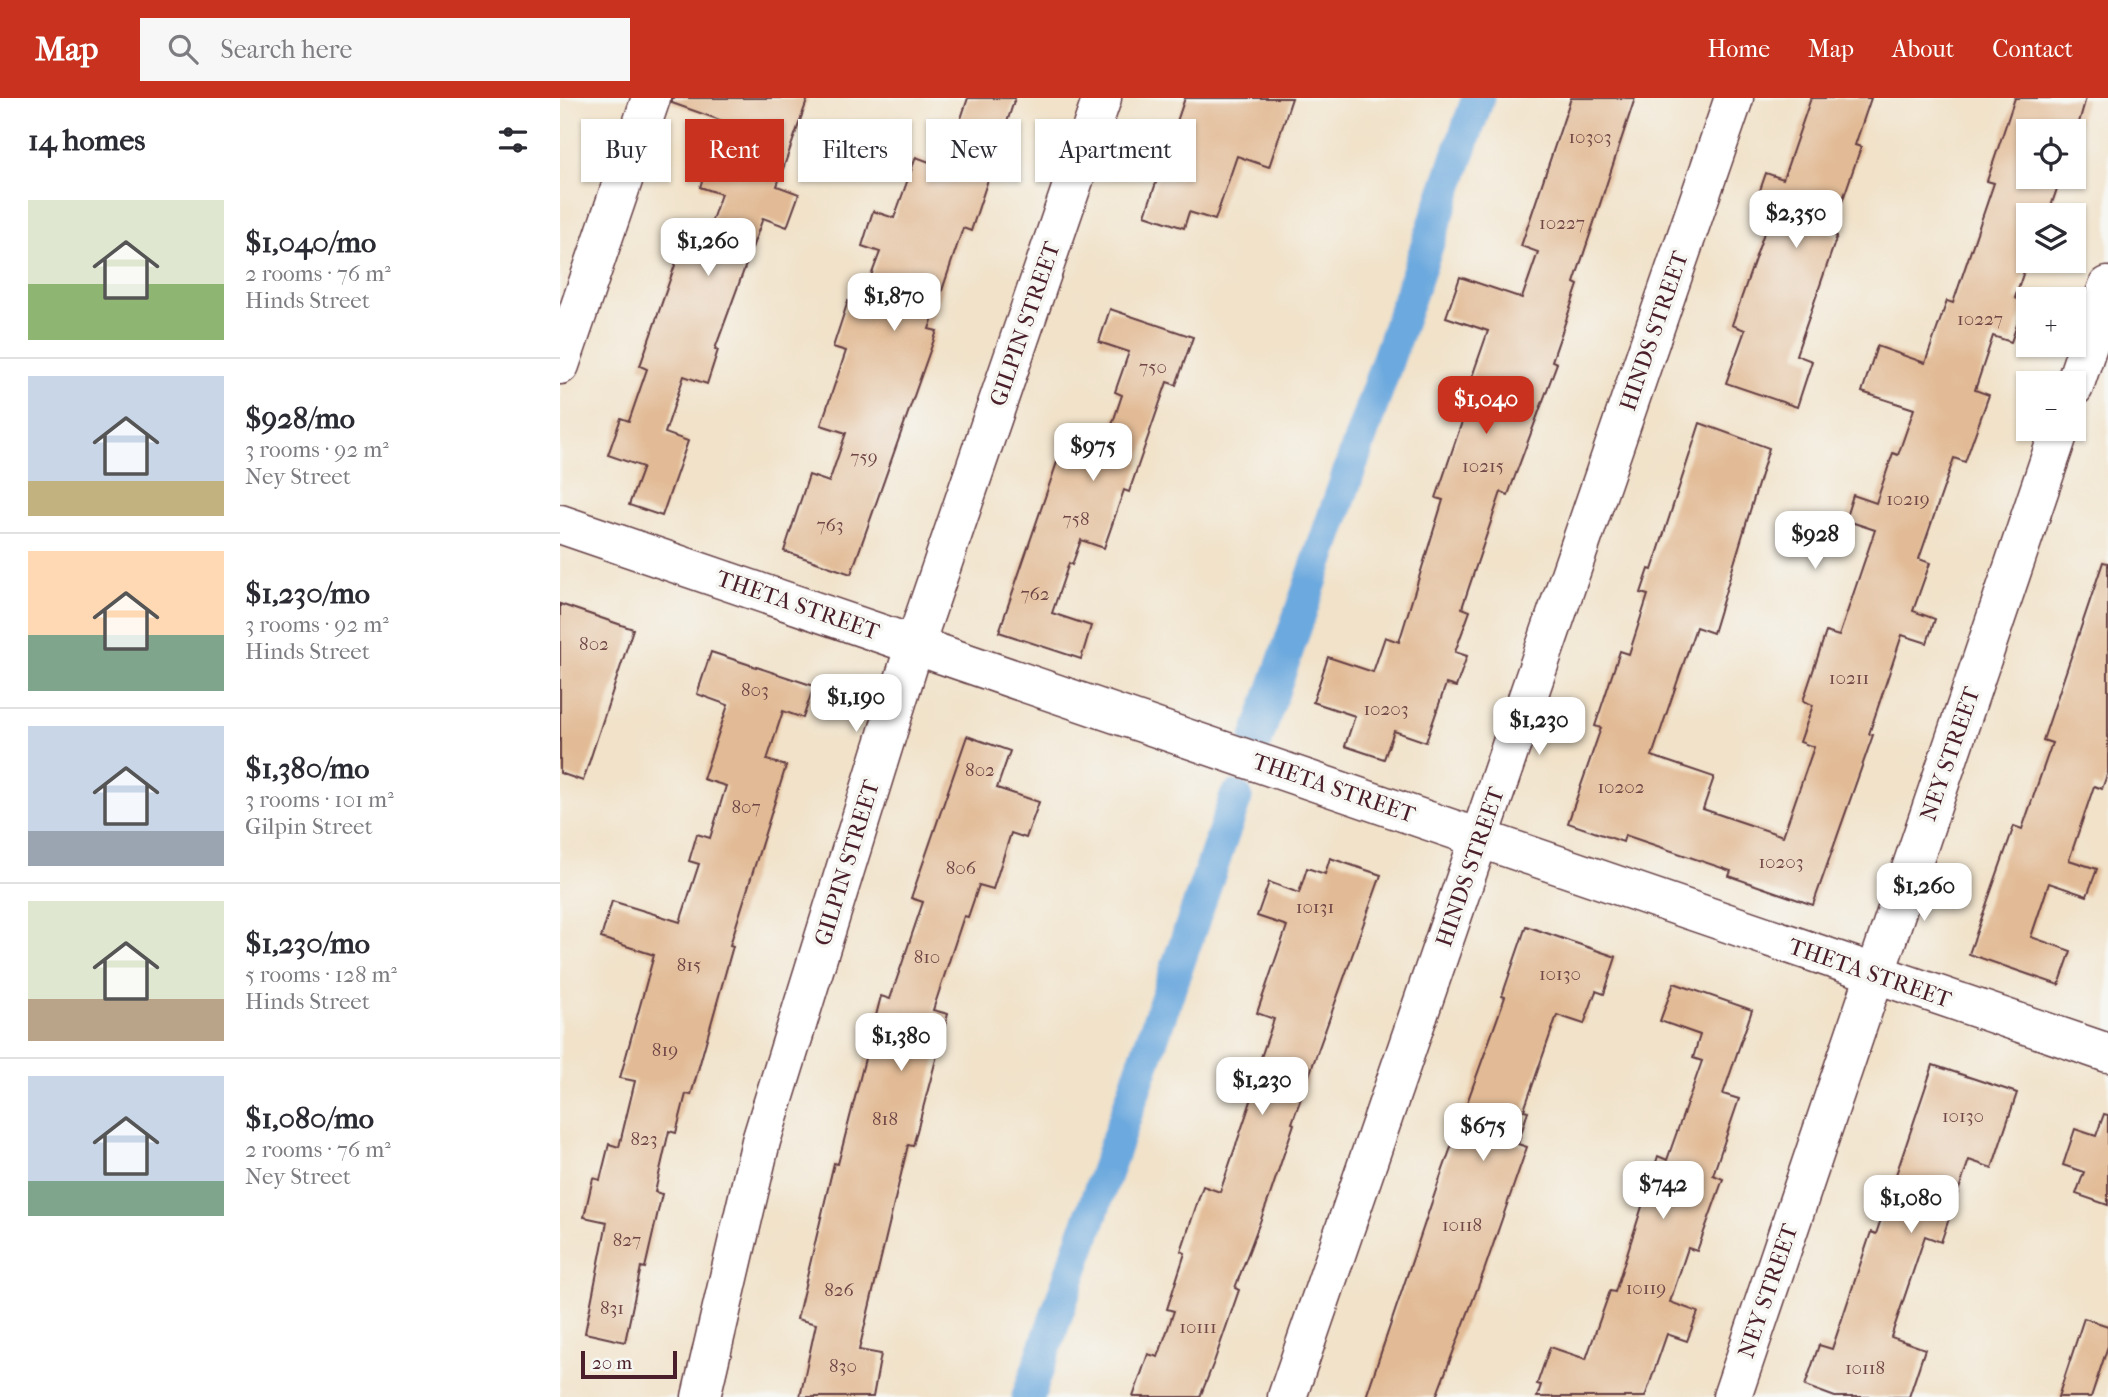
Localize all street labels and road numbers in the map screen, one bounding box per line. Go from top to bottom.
street label: GILPIN STREET [984,238,1066,410]
street label: HINDS STREET [1614,247,1694,414]
street label: THETA STREET [713,565,883,646]
street label: NEY STREET [1914,683,1986,824]
street label: THETA STREET [1249,748,1419,829]
street label: GILPIN STREET [809,776,885,949]
street label: HINDS STREET [1430,783,1510,950]
street label: THETA STREET [1785,933,1955,1014]
street label: NEY STREET [1732,1220,1804,1361]

